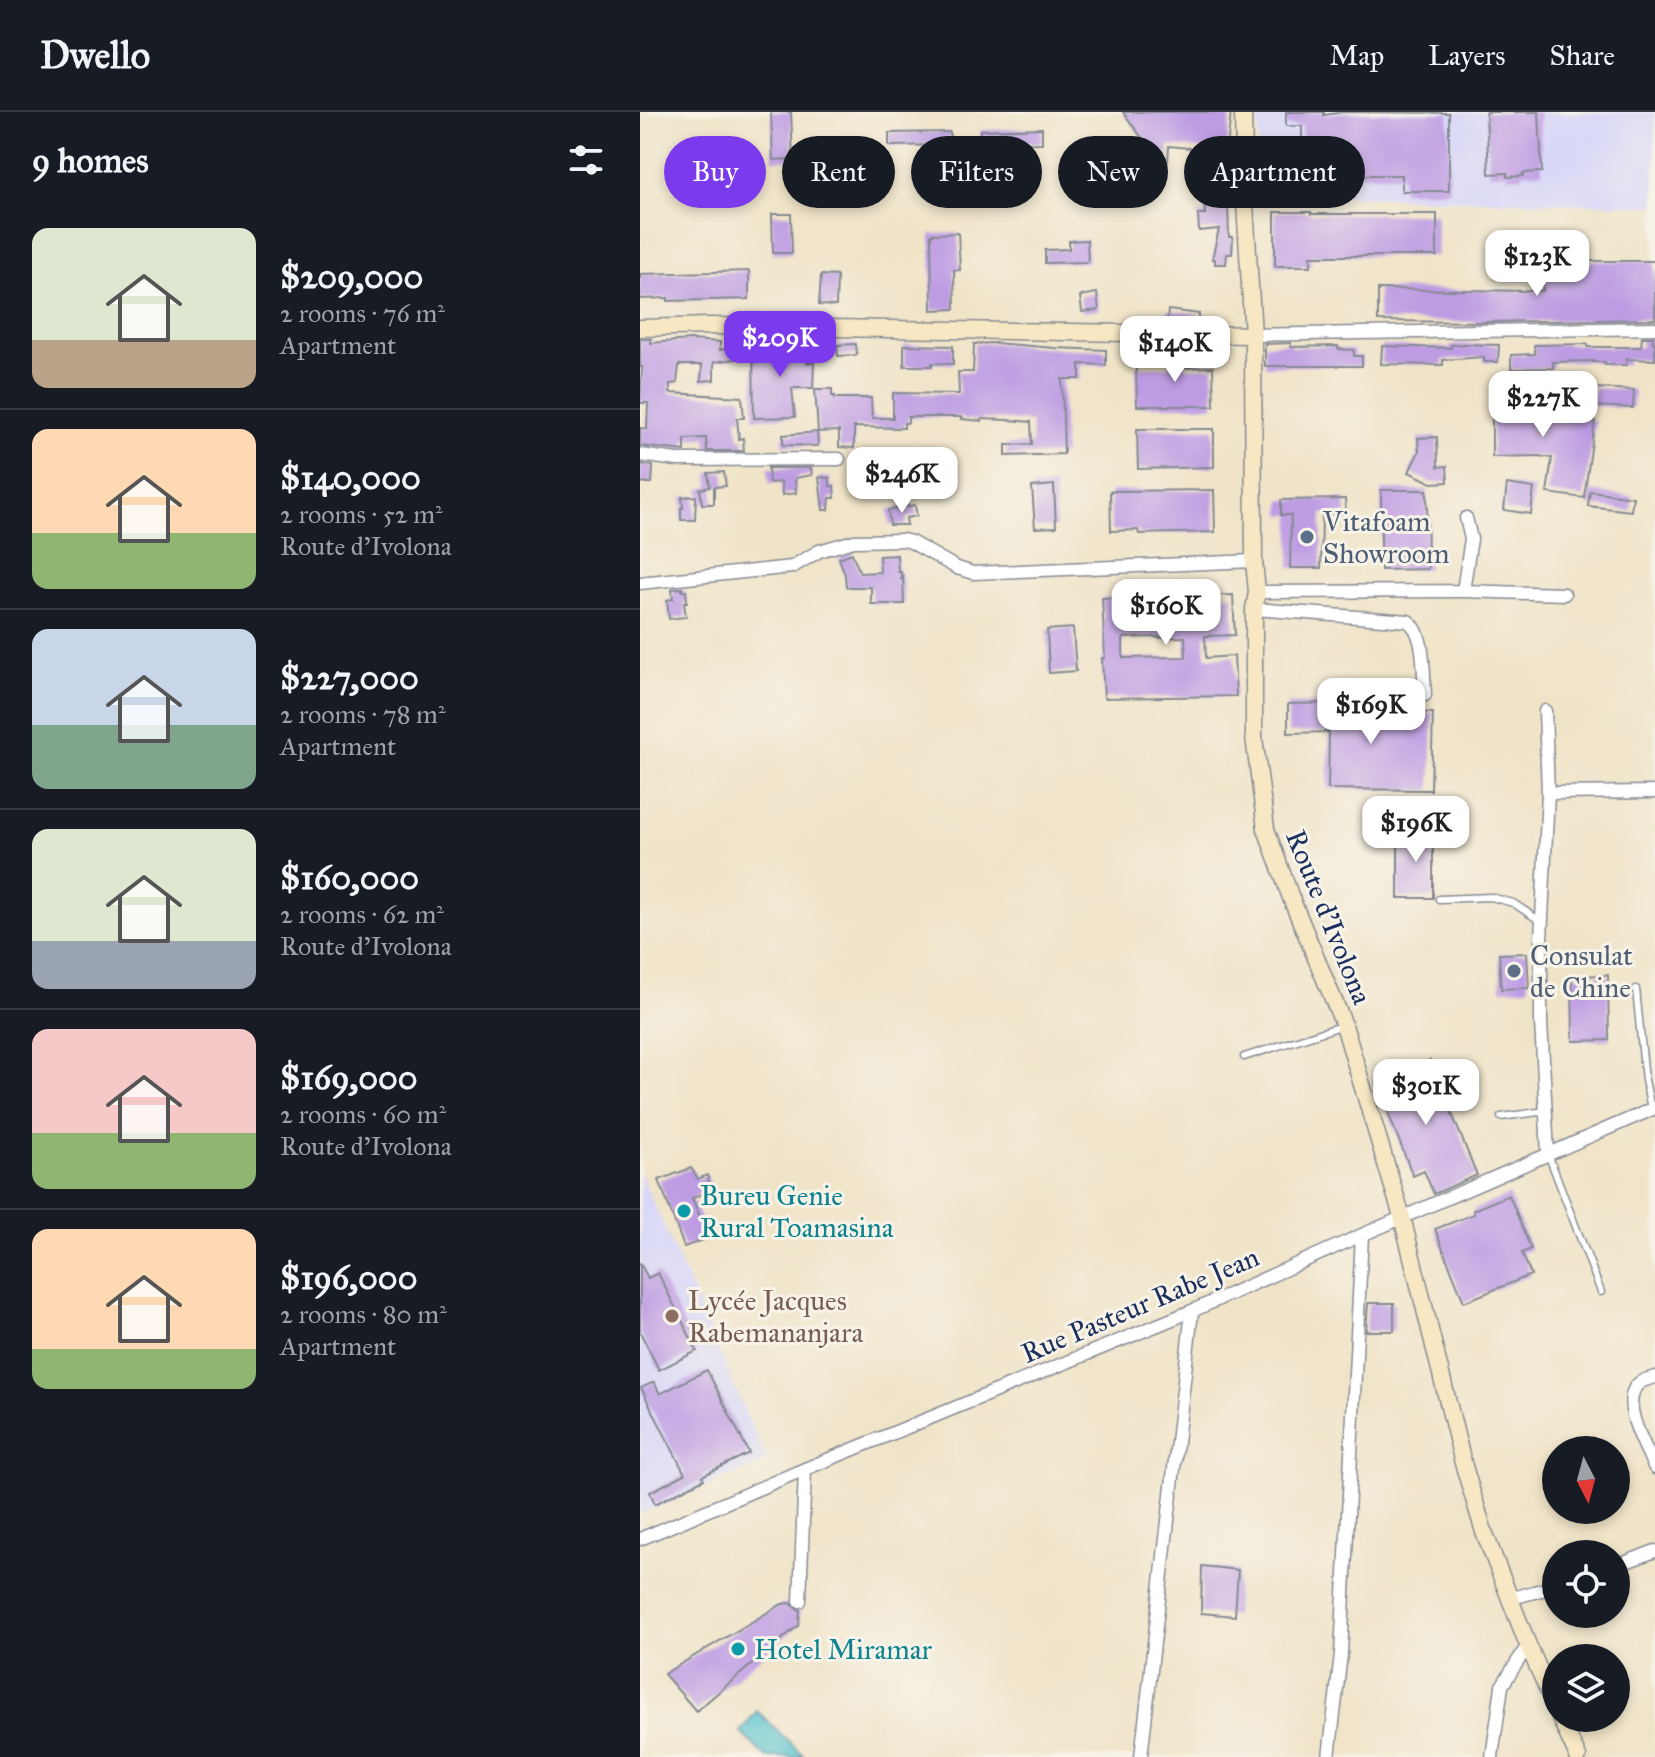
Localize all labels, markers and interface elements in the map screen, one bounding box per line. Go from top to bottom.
text: Dwello [40,32,150,78]
text: Map [1329,38,1384,73]
text: Layers [1428,38,1506,73]
text: Share [1550,38,1615,73]
chip: Buy [664,136,766,208]
chip: Rent [782,136,895,208]
chip: Filters [911,136,1042,208]
chip: New [1058,136,1168,208]
chip: Apartment [1184,136,1365,208]
icon: filters [564,138,608,182]
text: 9 homes [32,140,149,181]
pin: $123K [1481,230,1593,298]
text: $123K [1503,240,1571,272]
text: $209,000 [280,256,423,297]
icon: home [96,260,192,356]
text: 2 rooms · 76 m² [280,297,445,329]
pin: $209K [724,311,836,379]
pin: $140K [1119,316,1231,384]
text: $209K [742,321,818,353]
text: $140K [1138,326,1212,358]
text: Apartment [280,329,396,361]
pin: $227K [1487,371,1599,439]
text: $227K [1507,381,1579,413]
pin: $246K [846,447,958,515]
text: $140,000 [280,457,421,498]
text: $246K [865,457,939,489]
icon: home [96,461,192,557]
text: 2 rooms · 52 m² [280,498,443,530]
place label: Vitafoam Showroom [1322,504,1450,571]
marker: Vitafoam Showroom [1298,528,1316,546]
text: Route d'Ivolona [280,530,452,562]
pin: $160K [1110,579,1222,647]
text: $160K [1130,589,1202,621]
text: $227,000 [280,657,419,698]
icon: home [96,661,192,757]
pin: $169K [1315,678,1427,746]
text: $169K [1335,688,1407,720]
text: 2 rooms · 78 m² [280,698,445,730]
text: Apartment [280,730,396,762]
pin: $196K [1360,796,1472,864]
text: $196K [1380,806,1452,838]
street label: Route d'Ivolona [1278,825,1380,1009]
text: $160,000 [280,857,419,898]
icon: home [96,861,192,957]
text: 2 rooms · 62 m² [280,898,444,930]
text: Route d'Ivolona [280,930,452,962]
place label: Consulat de Chine [1530,938,1633,1005]
marker: Consulat de Chine [1505,962,1523,980]
text: $169,000 [280,1057,418,1098]
pin: $301K [1370,1059,1482,1127]
icon: home [96,1061,192,1157]
text: $301K [1391,1069,1461,1101]
text: 2 rooms · 60 m² [280,1098,446,1130]
text: Route d'Ivolona [280,1130,452,1162]
place label: Bureu Genie Rural Toamasina [700,1178,894,1245]
marker: Bureu Genie Rural Toamasina [675,1202,693,1220]
street label: Rue Pasteur Rabe Jean [1016,1239,1264,1371]
text: $196,000 [280,1257,417,1298]
icon: home [96,1261,192,1357]
place label: Lycée Jacques Rabemananjara [688,1283,863,1350]
text: 2 rooms · 80 m² [280,1298,447,1330]
marker: Lycée Jacques Rabemananjara [663,1307,681,1325]
text: Apartment [280,1330,396,1362]
north arrow [1542,1436,1630,1524]
map controls [1542,1436,1630,1732]
button: locate [1542,1540,1630,1628]
place label: Hotel Miramar [754,1632,933,1667]
marker: Hotel Miramar [729,1640,747,1658]
button: layers [1542,1644,1630,1732]

